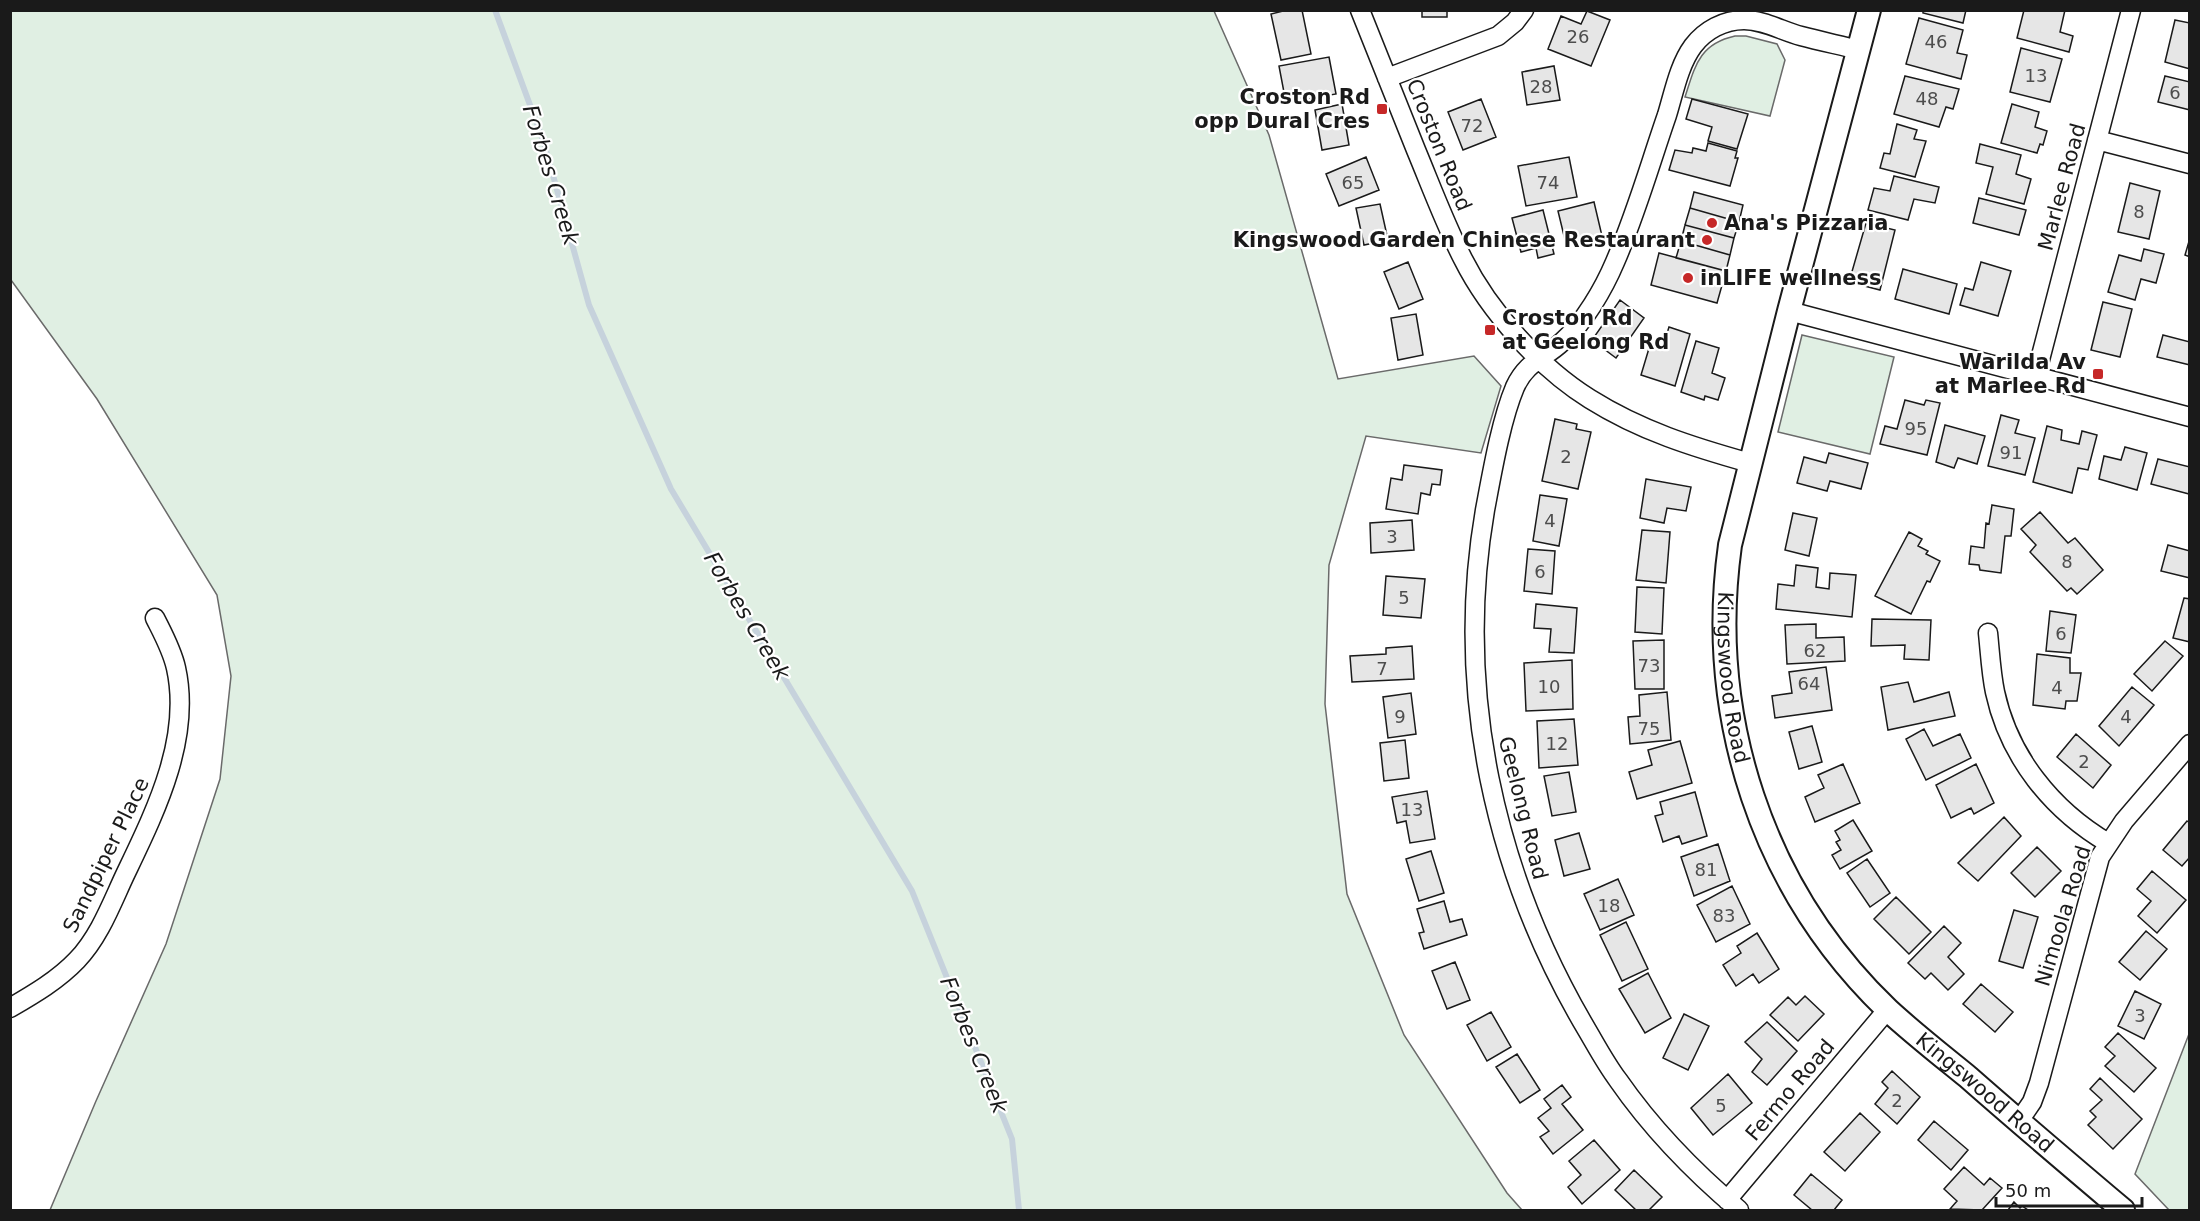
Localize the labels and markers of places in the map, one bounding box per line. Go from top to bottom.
place label: Croston Rd opp Dural Cres [1194,85,1370,133]
marker: Croston Rd opp Dural Cres [1375,102,1389,116]
place label: Ana's Pizzaria [1724,211,1889,235]
marker: Ana's Pizzaria [1705,216,1719,230]
place label: Kingswood Garden Chinese Restaurant [1233,228,1695,252]
marker: Kingswood Garden Chinese Restaurant [1700,233,1714,247]
place label: inLIFE wellness [1700,266,1882,290]
marker: inLIFE wellness [1681,271,1695,285]
place label: Croston Rd at Geelong Rd [1502,306,1669,354]
marker: Croston Rd at Geelong Rd [1483,323,1497,337]
place label: Warilda Av at Marlee Rd [1935,350,2086,398]
marker: Warilda Av at Marlee Rd [2091,367,2105,381]

